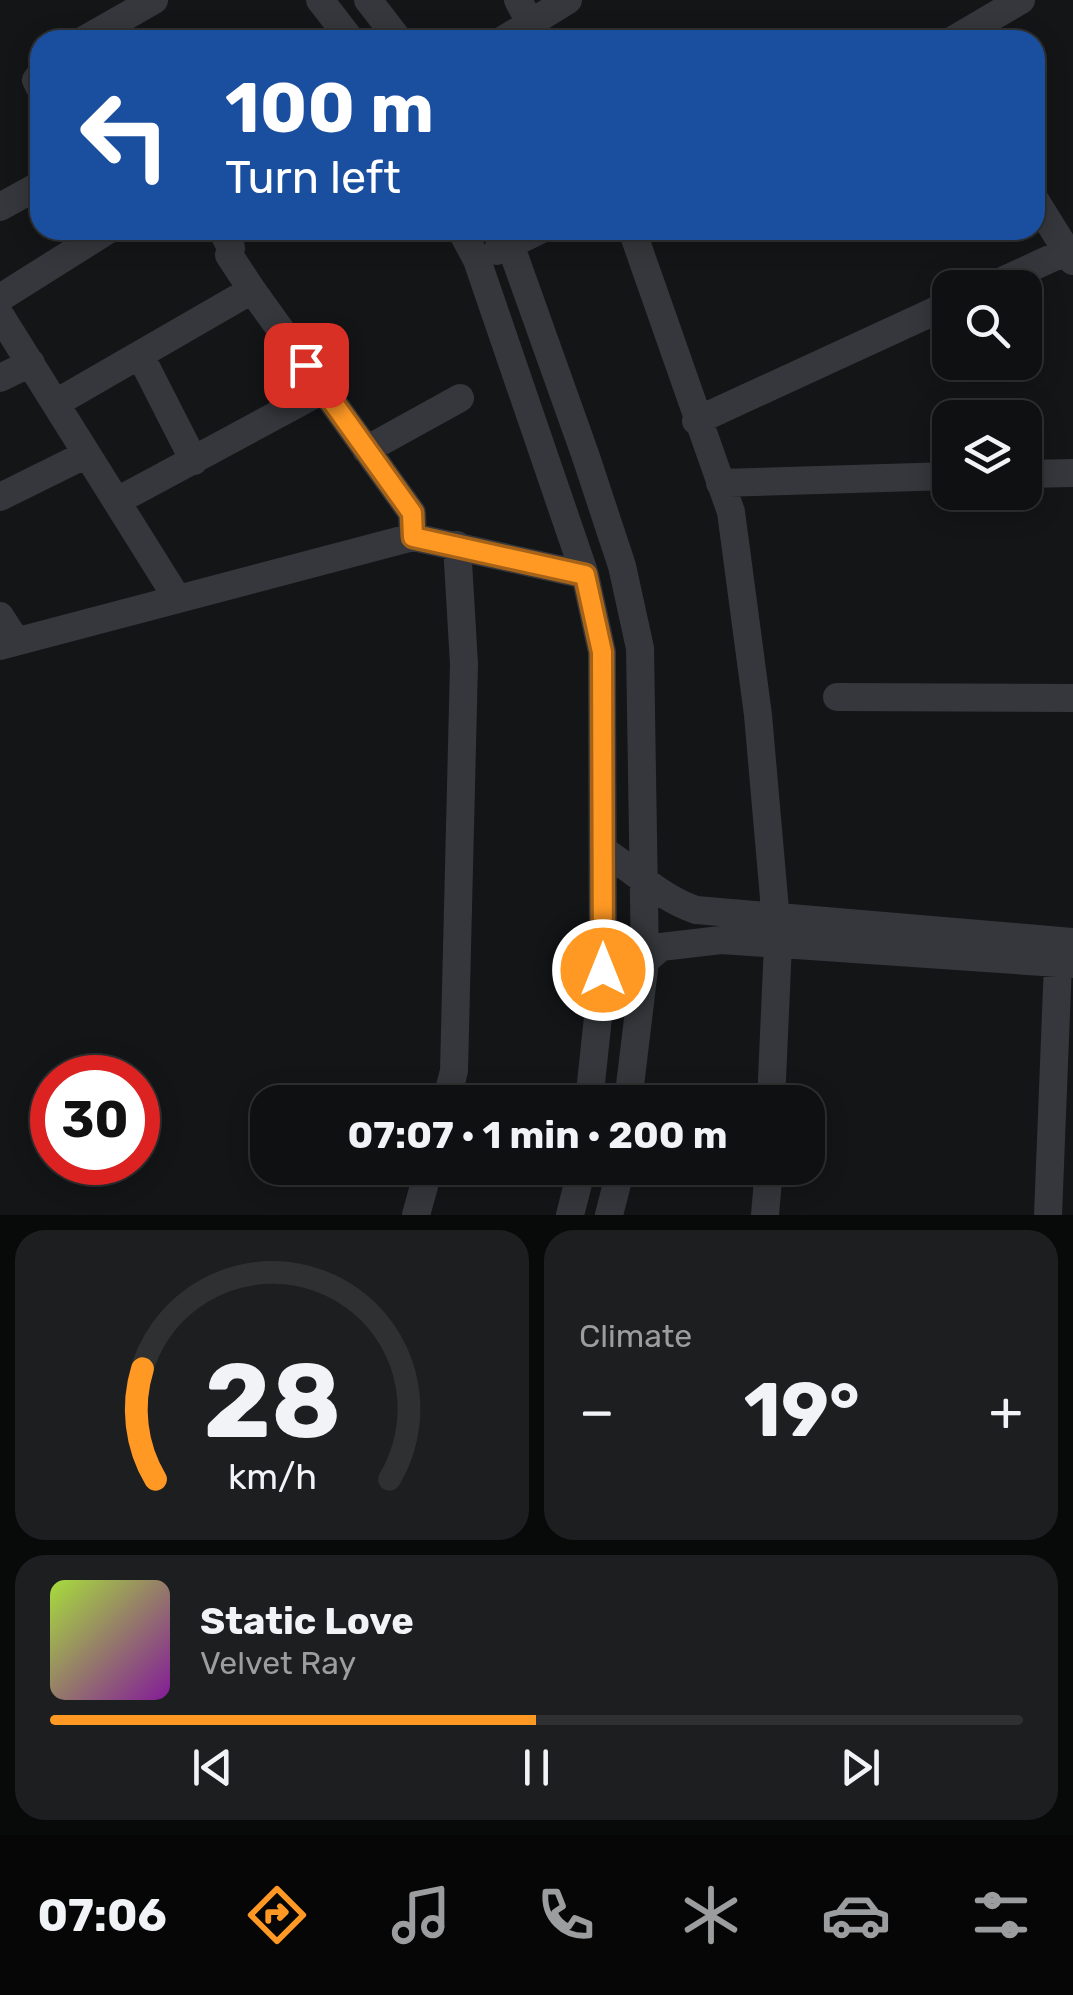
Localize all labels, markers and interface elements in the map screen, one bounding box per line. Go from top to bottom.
text: 100 m [225,67,434,150]
icon: left [60,70,190,200]
text: Turn left [225,151,401,204]
map controls [932,270,1042,510]
button: search [932,270,1042,380]
pin [264,323,349,408]
icon: arrive [279,338,334,393]
button: layers [932,400,1042,510]
position arrow [551,918,655,1022]
speed limit sign: 30 [30,1055,160,1185]
text: 07:07 · 1 min · 200 m [347,1112,728,1158]
text: Climate [579,1317,692,1355]
text: 28 [203,1340,341,1463]
text: 19° [744,1366,860,1455]
text: − [579,1379,615,1444]
text: + [989,1379,1023,1444]
text: km/h [227,1456,317,1498]
text: Static Love [200,1598,414,1644]
text: Velvet Ray [200,1644,356,1682]
icon: previous [185,1740,240,1795]
icon: pause [509,1740,564,1795]
icon: next [833,1740,888,1795]
icon: directions [242,1880,312,1950]
icon: music [386,1880,456,1950]
icon: phone [531,1880,601,1950]
icon: climate [676,1880,746,1950]
icon: car [821,1880,891,1950]
icon: filters [966,1880,1036,1950]
text: 07:06 [37,1889,167,1942]

